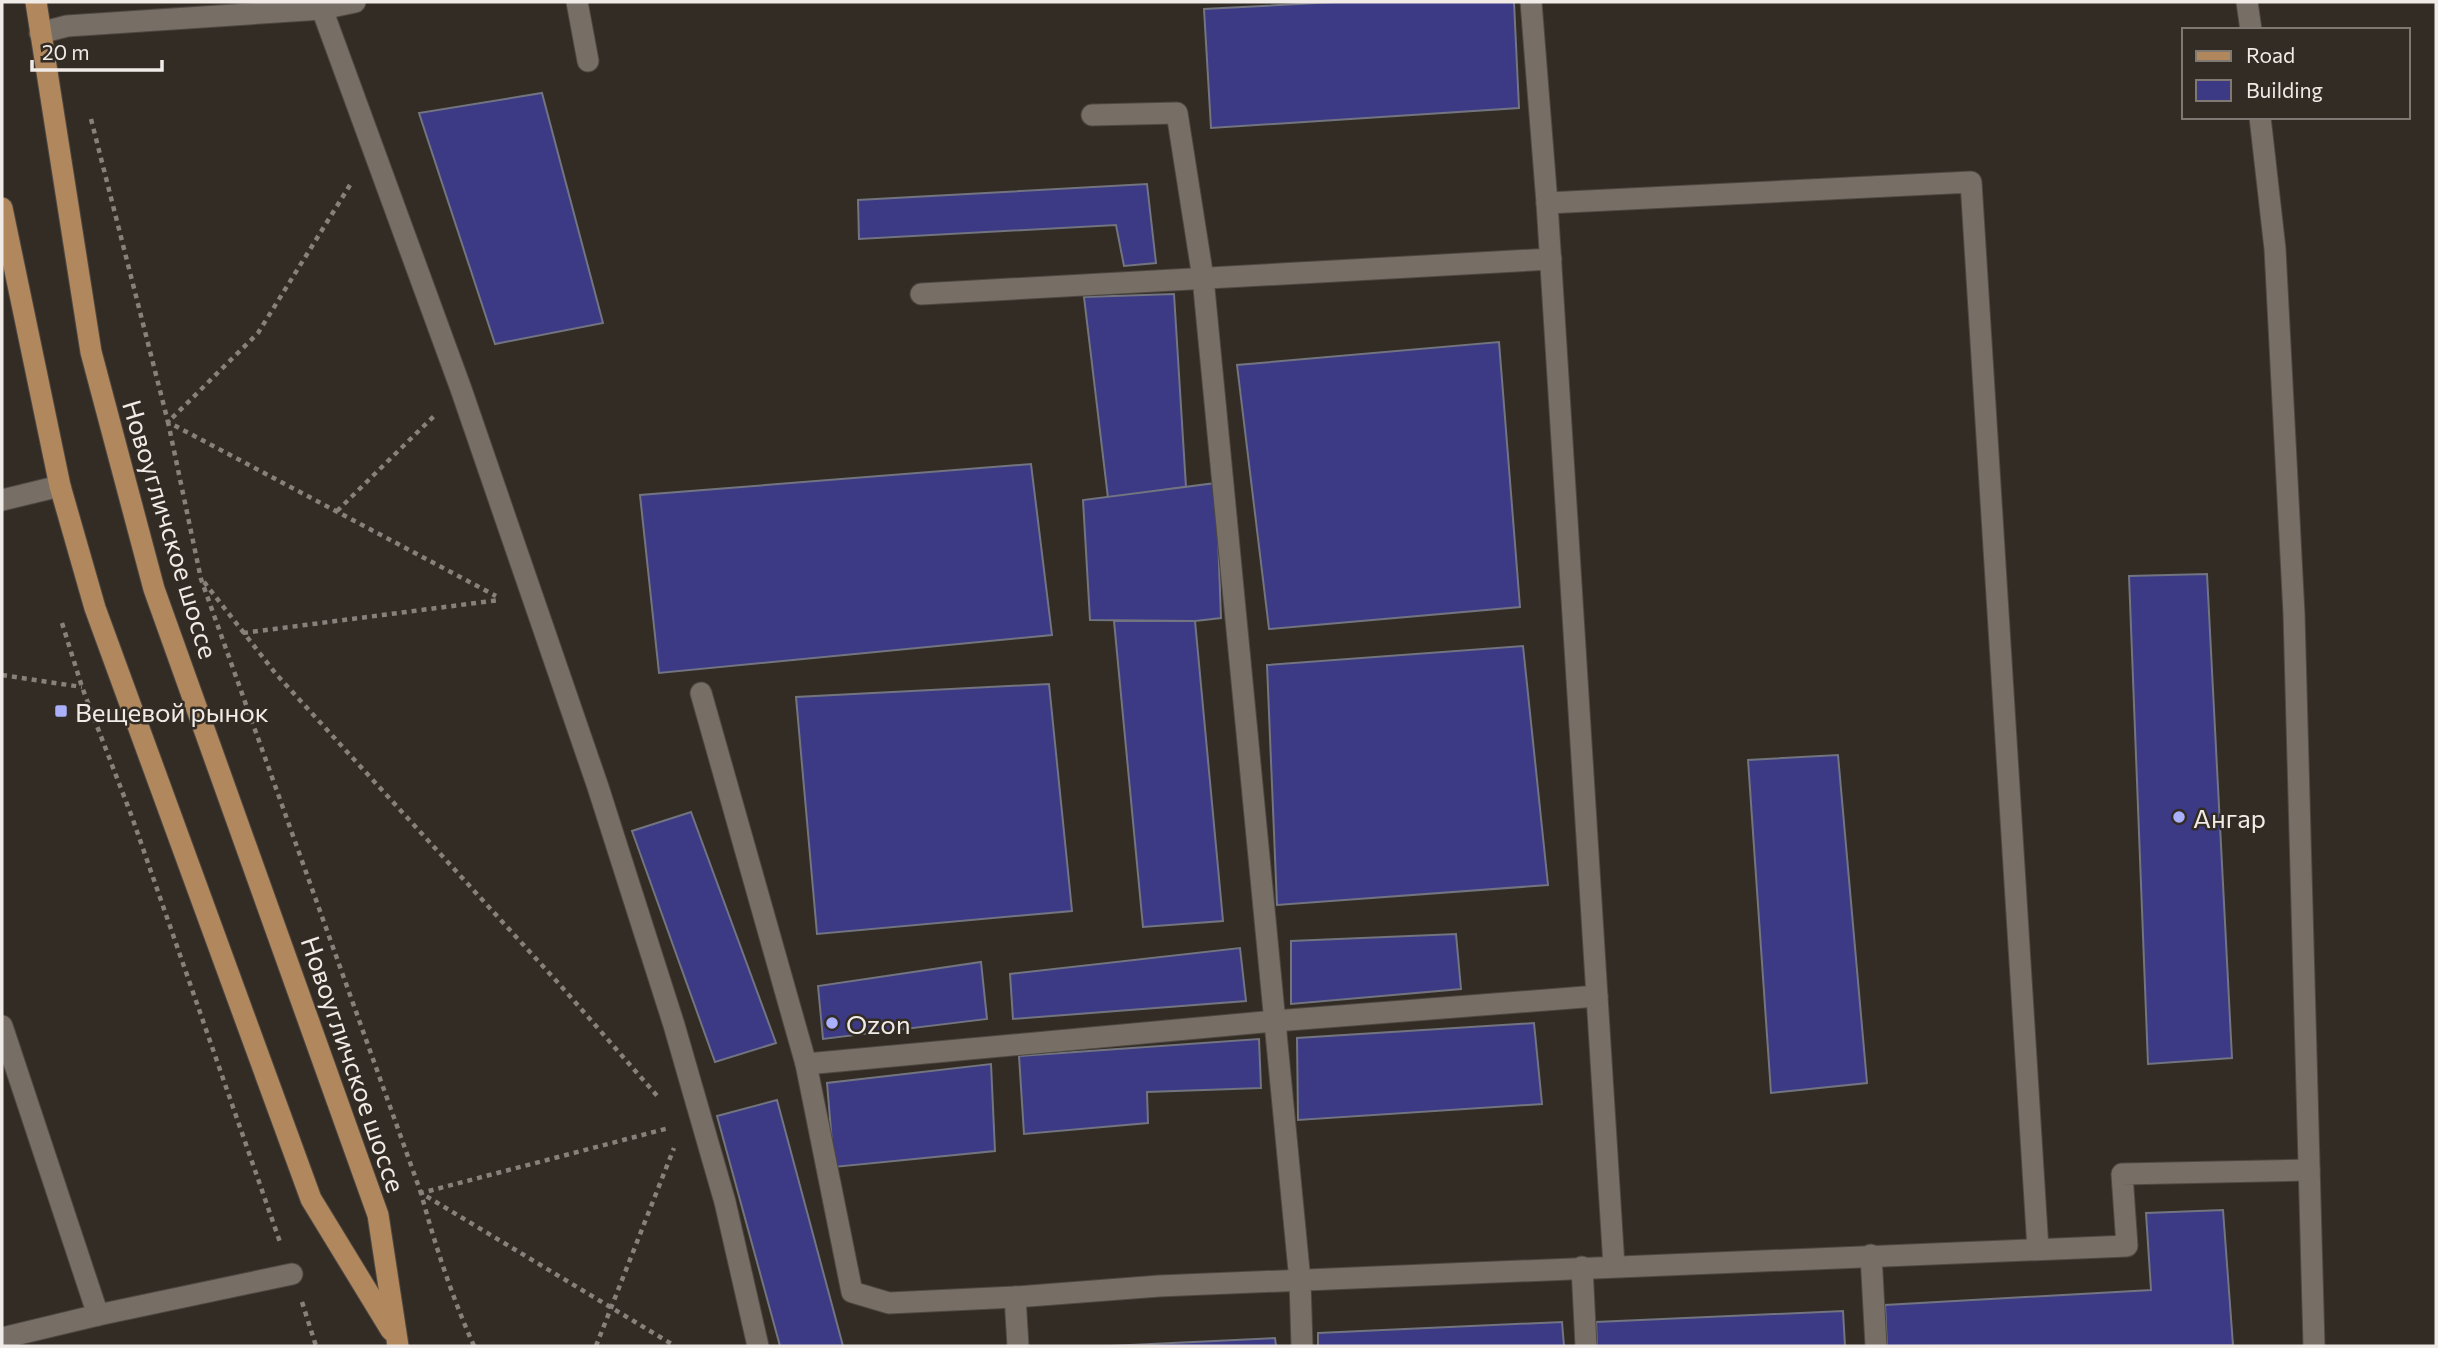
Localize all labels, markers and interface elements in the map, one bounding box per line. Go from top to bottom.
scale bar [32,28,161,72]
legend [2182,28,2410,119]
text: 20 m [42,39,90,64]
text: Road [2246,42,2295,67]
text: Building [2246,77,2323,102]
street label: Новоугличское шоссе [117,396,225,662]
place label: Вещевой рынок [75,696,269,727]
marker: Вещевой рынок [53,703,69,719]
place label: Ангар [2193,802,2266,833]
marker: Ангар [2171,809,2187,825]
street label: Новоугличское шоссе [296,932,412,1196]
place label: Ozon [846,1008,911,1039]
marker: Ozon [824,1015,840,1031]

